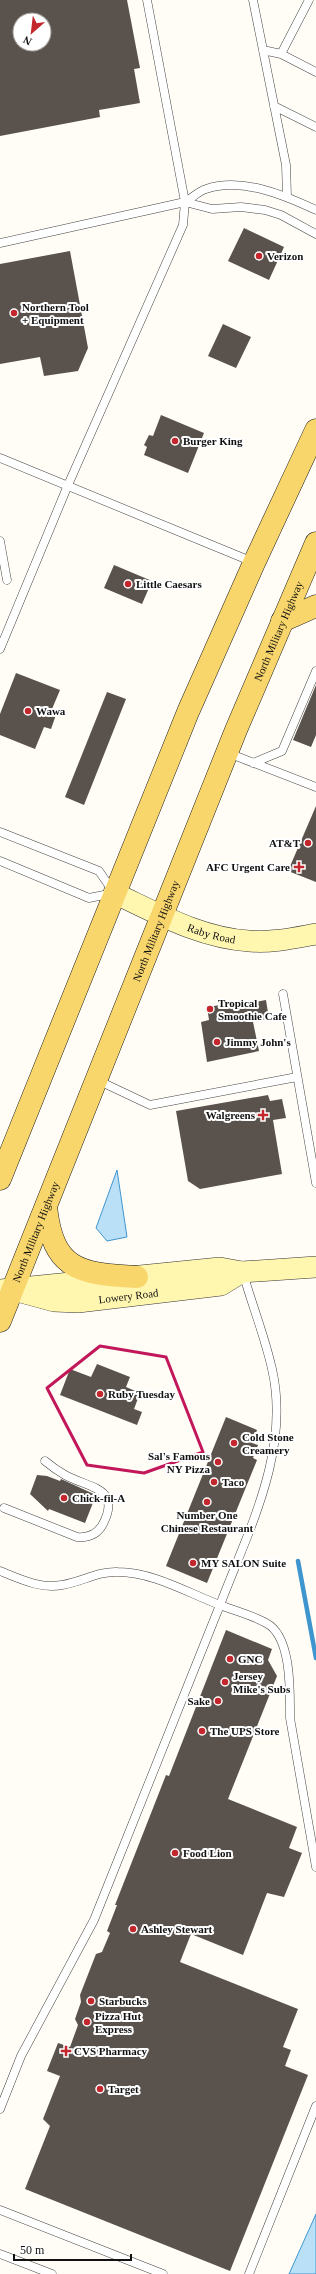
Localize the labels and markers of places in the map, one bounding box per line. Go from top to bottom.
place label: Verizon [267,250,303,262]
marker: Verizon [254,251,264,261]
place label: Northern Tool + Equipment [22,301,89,326]
marker: Northern Tool + Equipment [9,308,19,318]
place label: Burger King [183,435,243,447]
marker: Burger King [170,436,180,446]
place label: Little Caesars [136,578,202,590]
marker: Little Caesars [123,579,133,589]
place label: Wawa [36,705,66,717]
marker: Wawa [23,706,33,716]
place label: AT&T [269,837,301,849]
marker: AT&T [303,838,313,848]
place label: AFC Urgent Care [206,861,290,873]
marker: AFC Urgent Care [293,861,305,873]
place label: Tropical Smoothie Cafe [218,997,287,1022]
marker: Tropical Smoothie Cafe [205,1004,215,1014]
place label: Jimmy John's [225,1036,291,1048]
marker: Jimmy John's [212,1037,222,1047]
place label: Walgreens [206,1109,256,1121]
marker: Walgreens [258,1110,268,1120]
place label: Ruby Tuesday [108,1388,175,1400]
marker: Ruby Tuesday [95,1389,105,1399]
place label: Cold Stone Creamery [242,1431,294,1456]
marker: Cold Stone Creamery [229,1438,239,1448]
place label: Sal's Famous NY Pizza [148,1450,211,1475]
marker: Sal's Famous NY Pizza [213,1457,223,1467]
place label: Taco [222,1476,245,1488]
marker: Taco [209,1477,219,1487]
place label: Chick-fil-A [72,1492,125,1504]
marker: Chick-fil-A [59,1493,69,1503]
marker: Number One Chinese Restaurant [202,1497,212,1507]
place label: Number One Chinese Restaurant [161,1509,254,1534]
place label: MY SALON Suite [201,1557,286,1569]
marker: MY SALON Suite [188,1558,198,1568]
place label: GNC [238,1653,263,1665]
marker: GNC [225,1654,235,1664]
place label: Jersey Mike's Subs [233,1670,291,1695]
marker: Jersey Mike's Subs [220,1677,230,1687]
place label: Sake [187,1695,210,1707]
marker: Sake [213,1696,223,1706]
place label: The UPS Store [210,1725,280,1737]
marker: The UPS Store [197,1726,207,1736]
place label: Food Lion [183,1847,232,1859]
marker: Food Lion [170,1848,180,1858]
place label: Ashley Stewart [141,1923,213,1935]
marker: Ashley Stewart [128,1924,138,1934]
place label: Starbucks [99,1995,147,2007]
marker: Starbucks [86,1996,96,2006]
place label: Pizza Hut Express [95,2010,141,2035]
marker: Pizza Hut Express [82,2017,92,2027]
place label: CVS Pharmacy [74,2045,148,2057]
marker: CVS Pharmacy [61,2046,71,2056]
place label: Target [108,2083,139,2095]
marker: Target [95,2084,105,2094]

